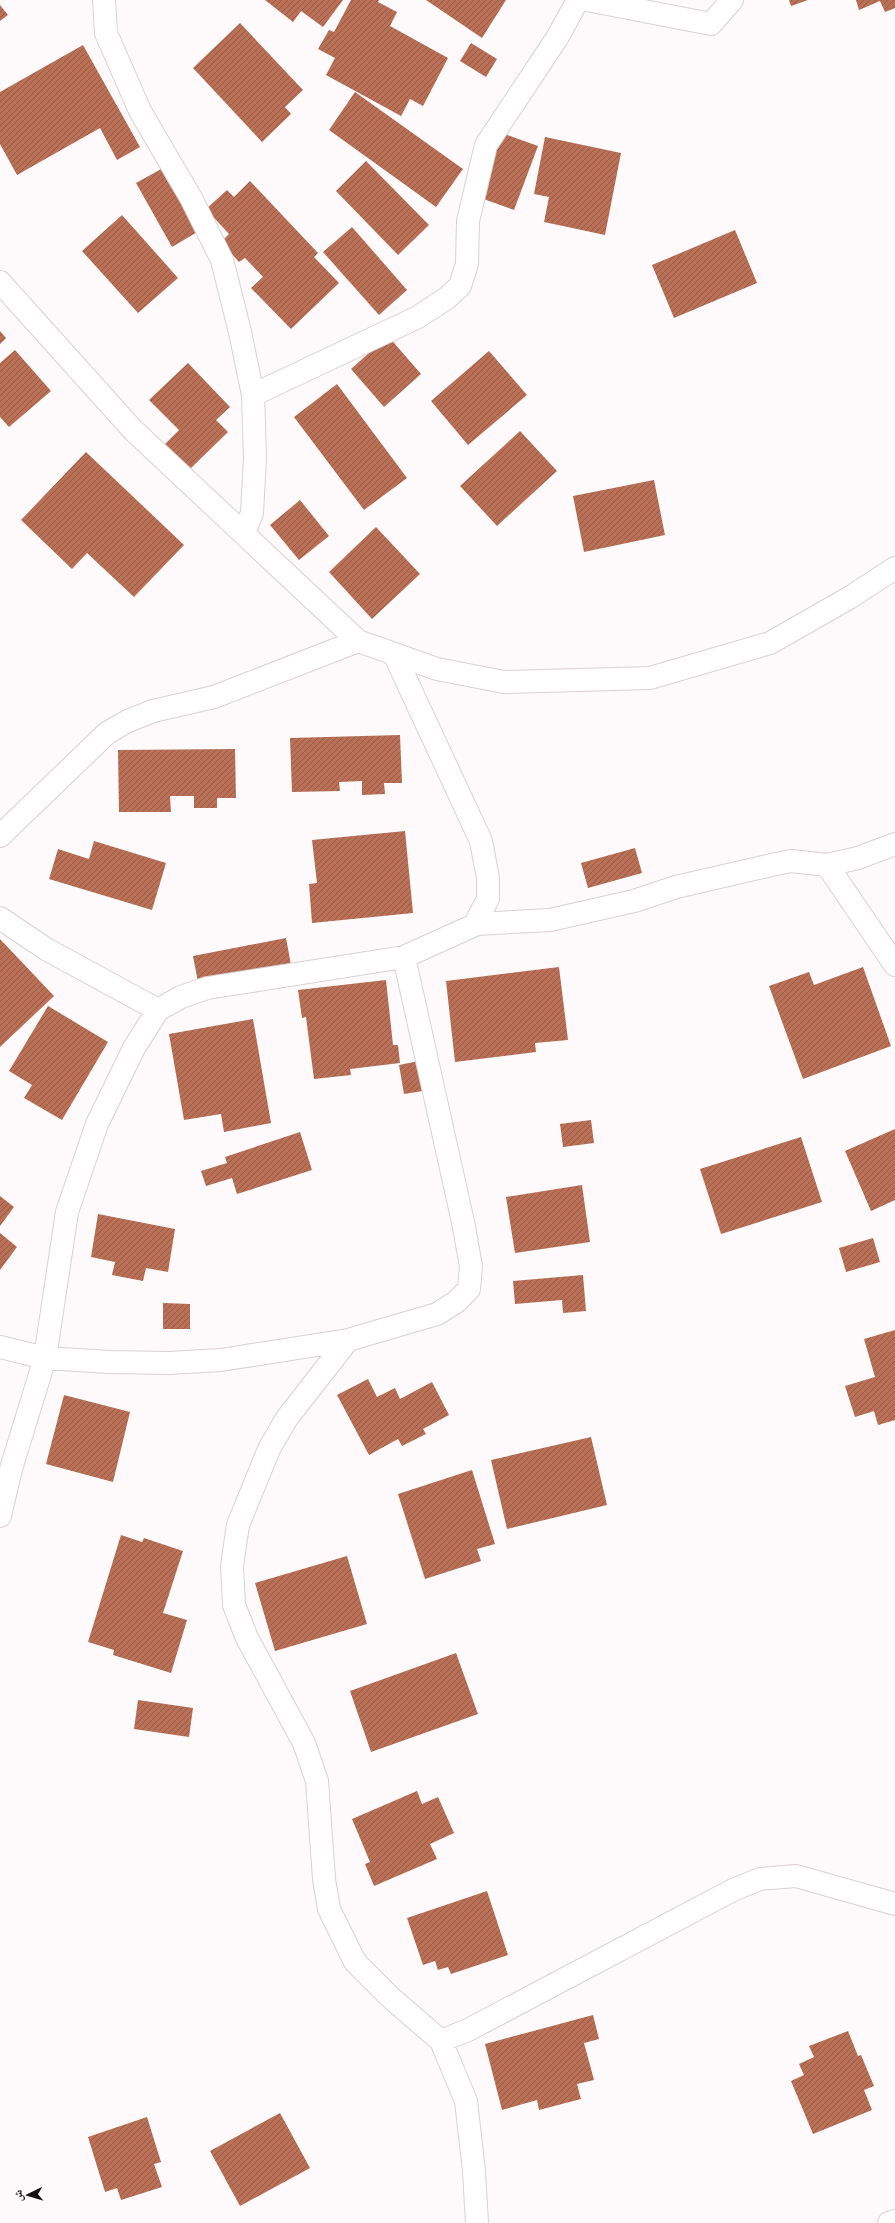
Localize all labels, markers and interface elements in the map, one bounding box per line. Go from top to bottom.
north arrow [8,2175,48,2215]
text: ش [12,2189,27,2202]

